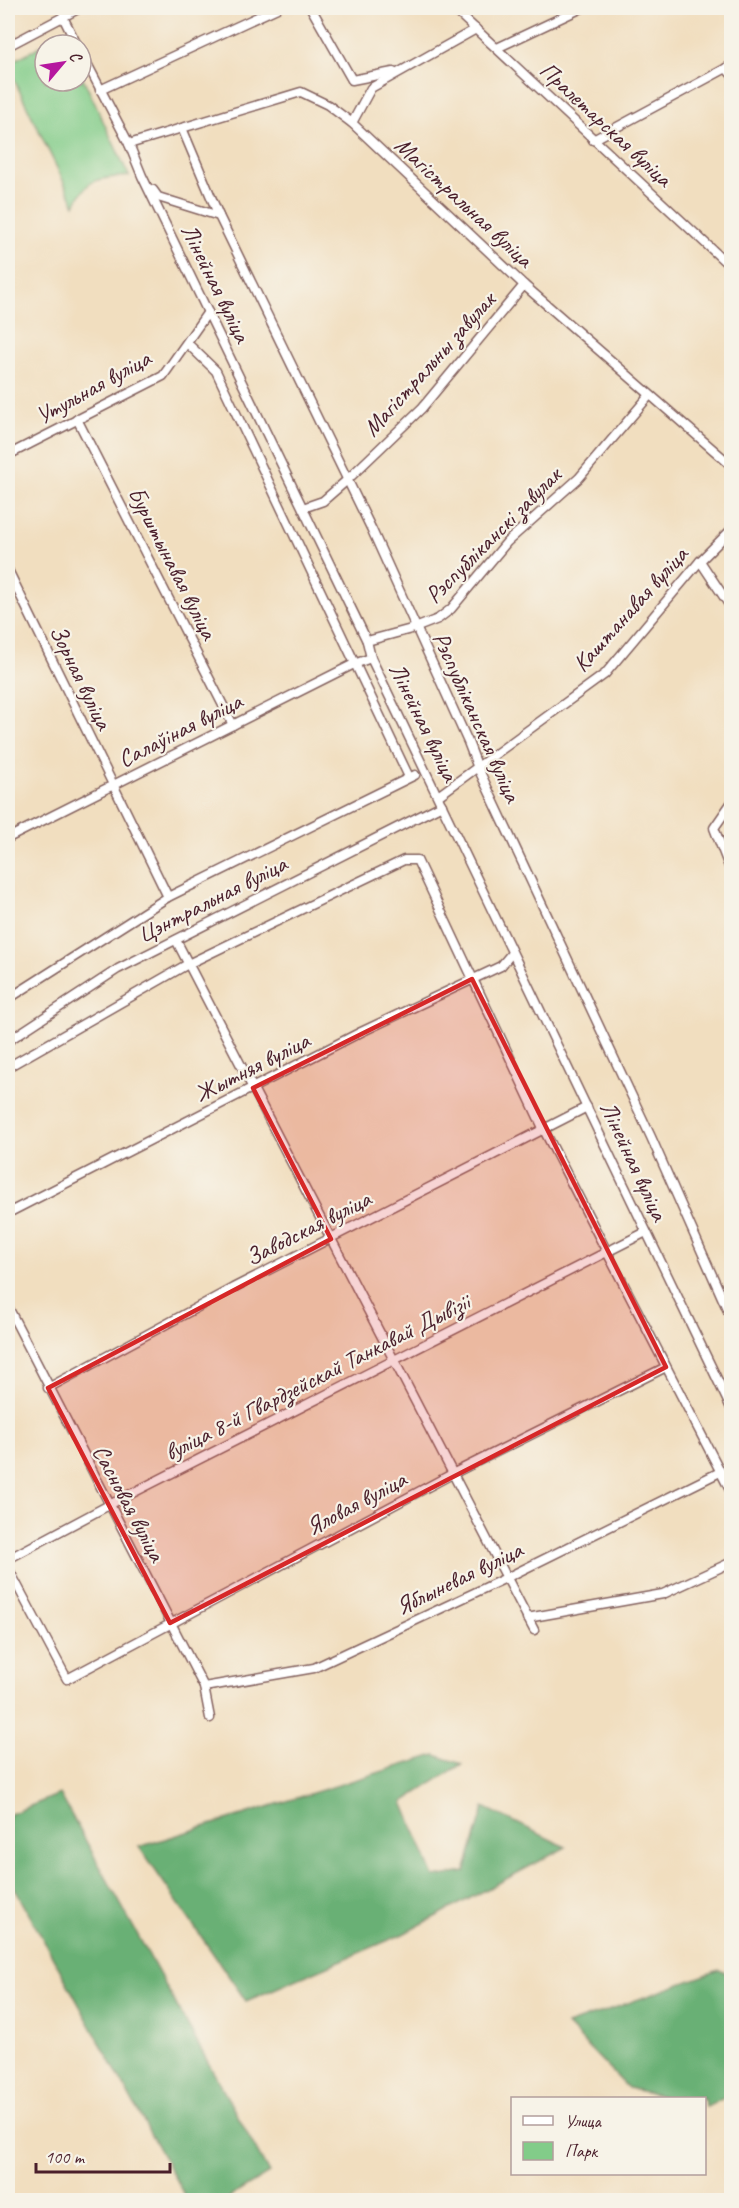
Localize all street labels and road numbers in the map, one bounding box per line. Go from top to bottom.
street label: Пралетарская вуліца [533,55,680,194]
street label: Магістральная вуліца [389,130,541,275]
street label: Лінейная вуліца [174,219,258,349]
street label: Магістральны завулак [356,284,504,443]
street label: Утульная вуліца [30,342,157,431]
street label: Рэспубліканскі завулак [418,459,570,610]
street label: Бурштынавая вуліца [122,482,225,646]
street label: Каштанавая вуліца [566,539,695,678]
street label: Зорная вуліца [43,620,120,736]
street label: Рэспубліканская вуліца [426,627,529,808]
street label: Лінейная вуліца [382,658,466,788]
street label: Салаўіная вуліца [113,685,248,774]
street label: Цэнтральная вуліца [132,848,293,950]
street label: Жытняя вуліца [189,1025,316,1109]
street label: Лінейная вуліца [593,1097,675,1227]
street label: Заводская вуліца [240,1183,377,1272]
street label: вуліца 8-й Гвардзейскай Танкавай Дывізіі [159,1286,477,1468]
street label: Сасновая вуліца [86,1440,173,1568]
street label: Яловая вуліца [301,1463,413,1542]
street label: Яблыневая вуліца [391,1534,529,1622]

